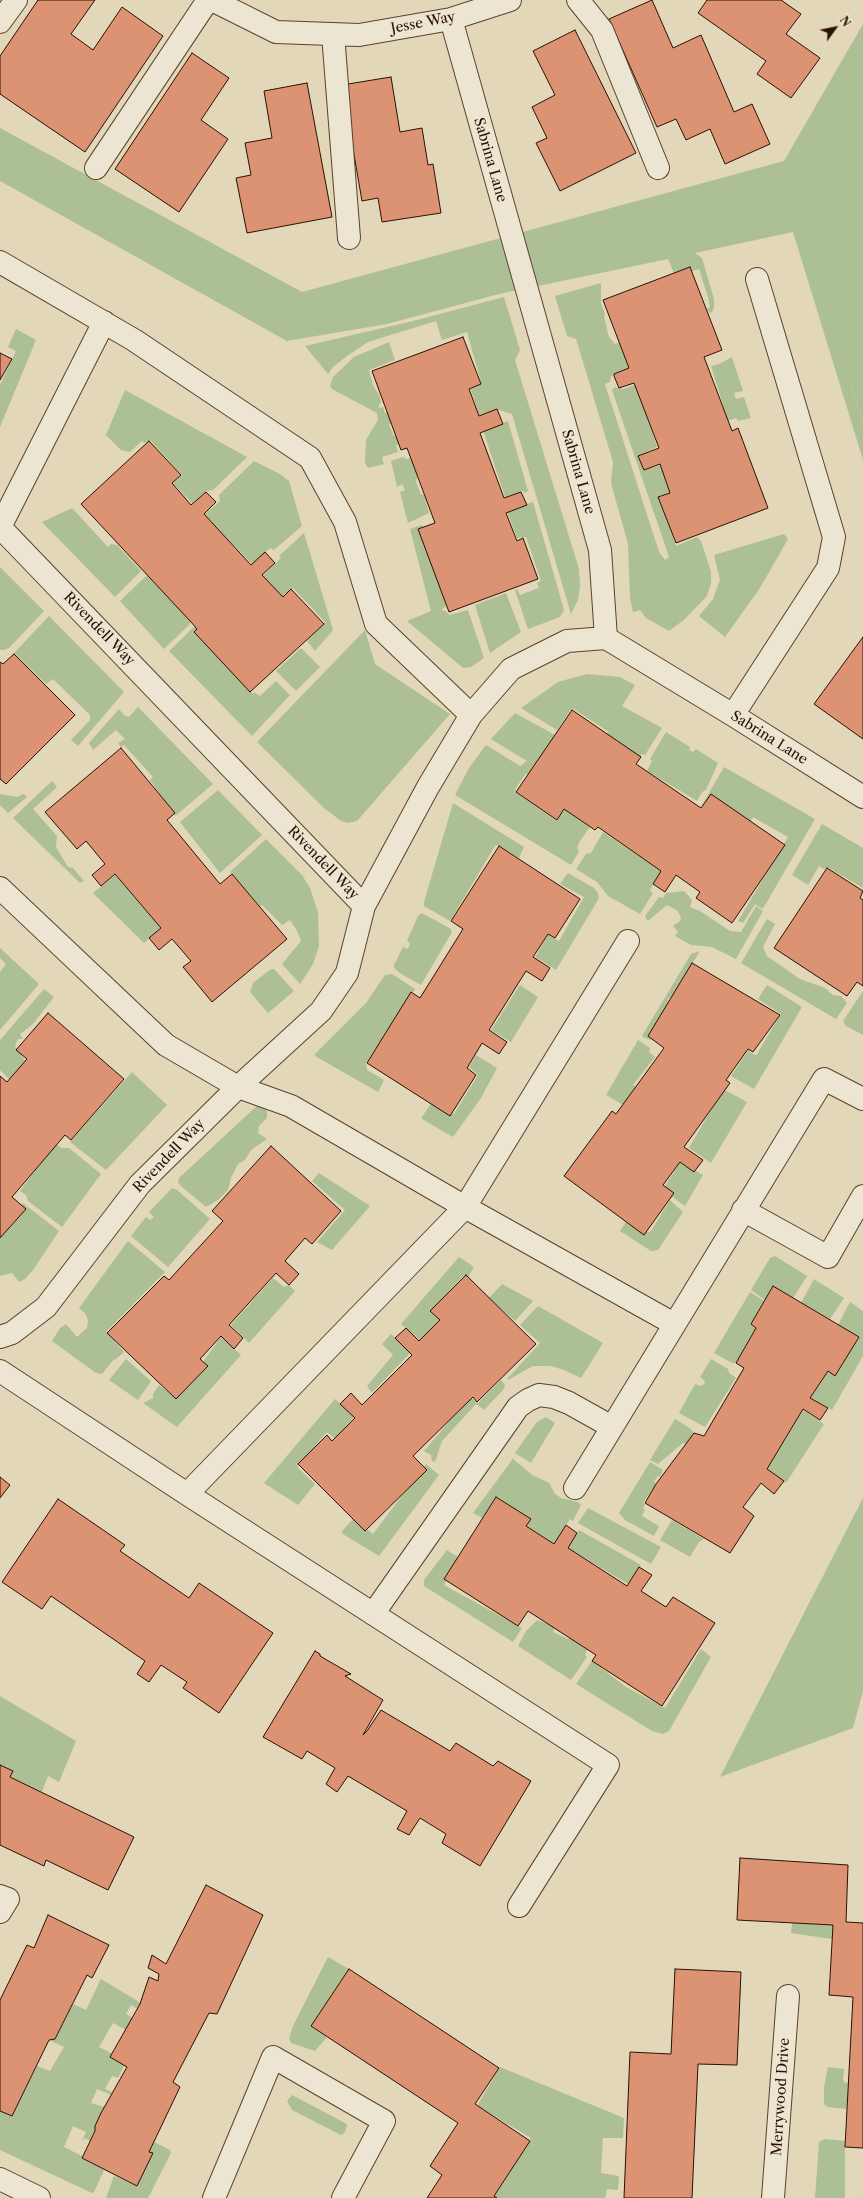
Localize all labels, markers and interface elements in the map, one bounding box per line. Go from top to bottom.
north arrow [815,8,855,48]
street label: Jesse Way [389,9,457,37]
text: N [837,14,854,29]
street label: Sabrina Lane [470,116,510,204]
street label: Sabrina Lane [558,428,598,516]
street label: Rivendell Way [60,589,138,669]
street label: Sabrina Lane [728,708,810,768]
street label: Rivendell Way [284,823,362,903]
street label: Rivendell Way [130,1116,208,1196]
street label: Merrywood Drive [768,2037,794,2157]

